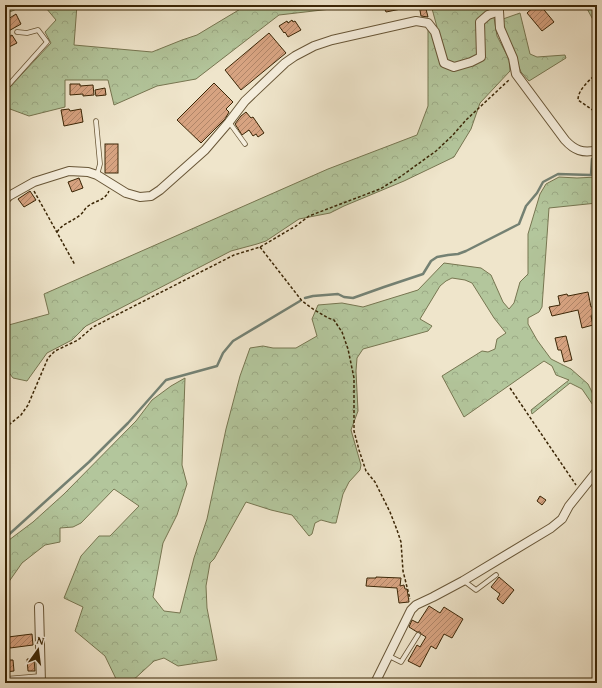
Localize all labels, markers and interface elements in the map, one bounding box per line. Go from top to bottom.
north arrow [18,630,58,670]
text: N [35,632,47,649]

